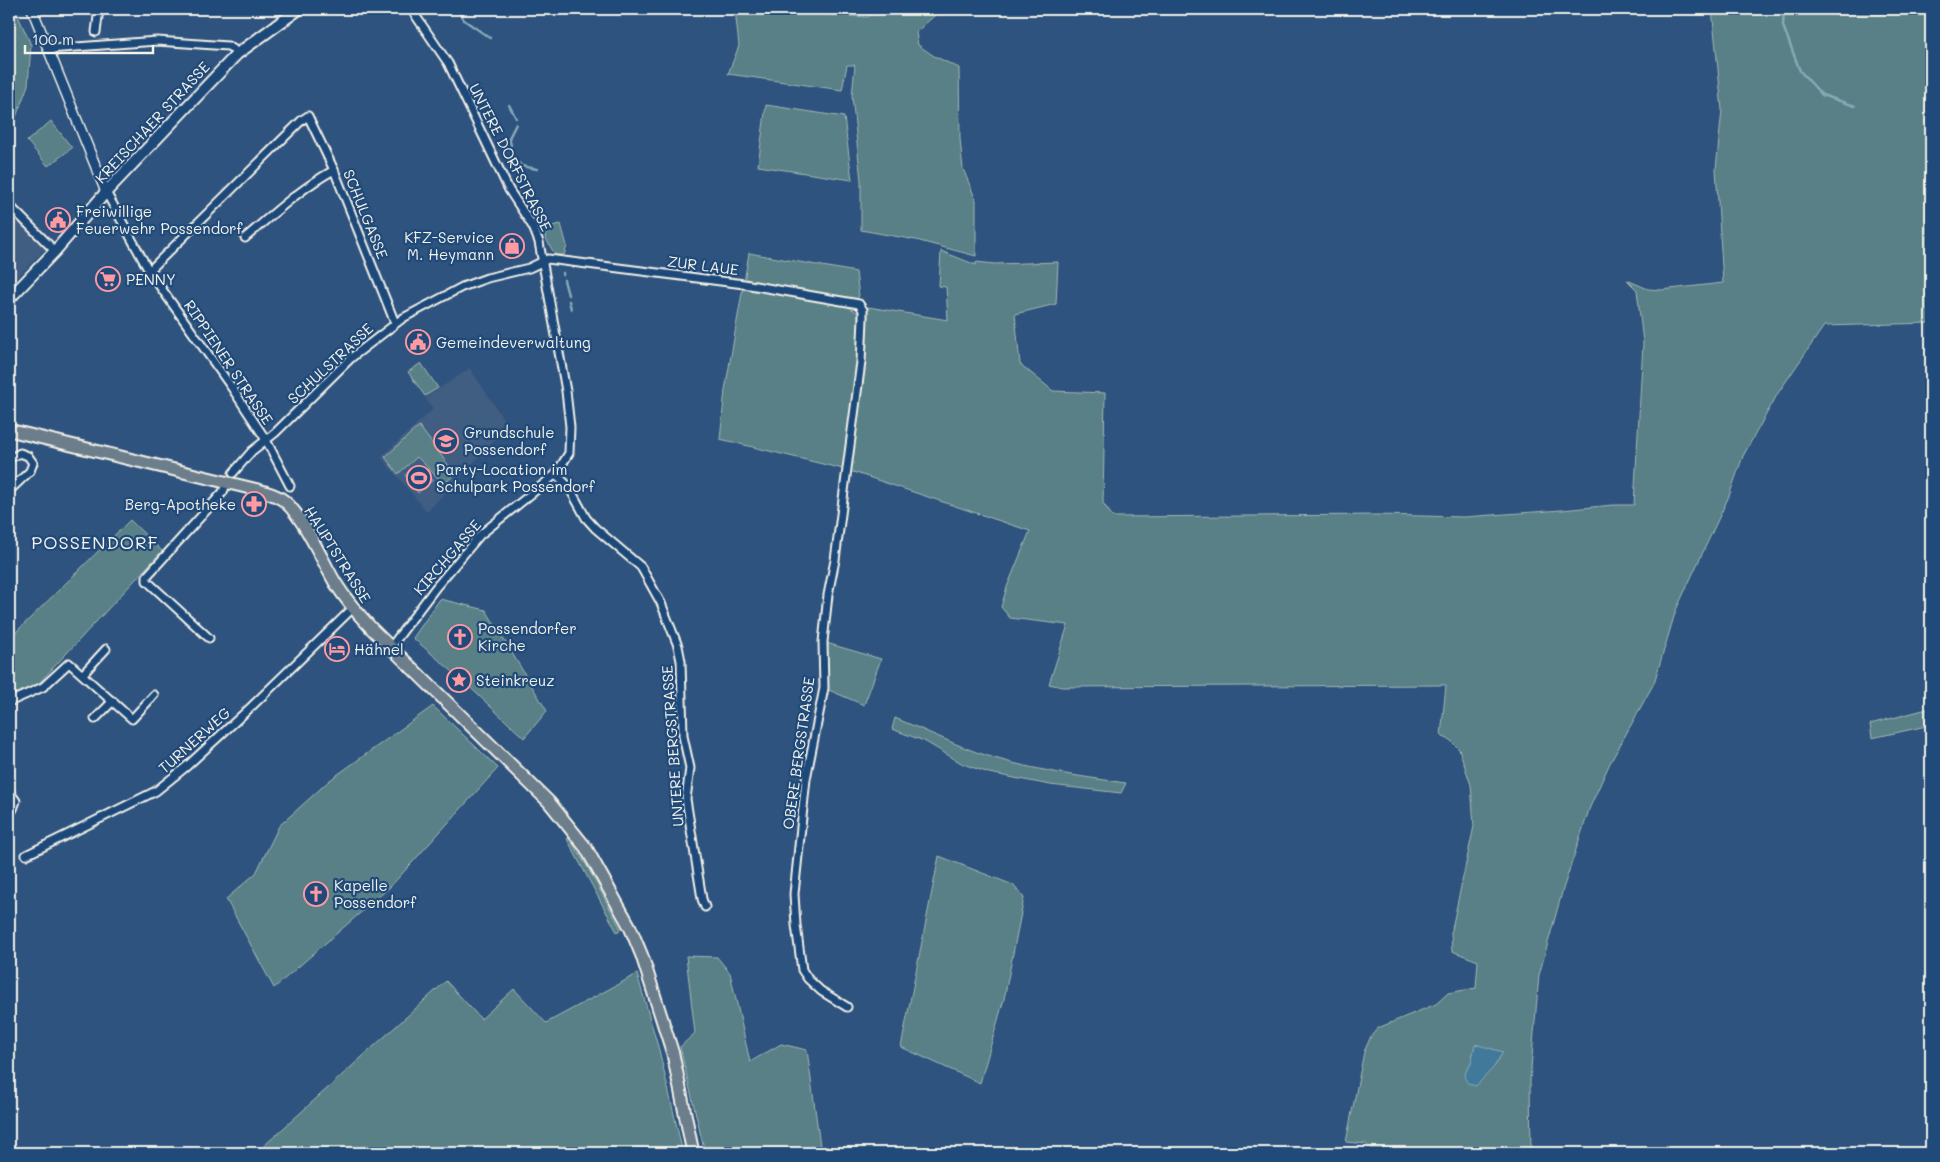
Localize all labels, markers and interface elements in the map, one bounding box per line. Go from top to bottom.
scale bar [25,22,152,54]
text: 100 m [32,29,74,49]
street label: KREISCHAER STRASSE [90,57,214,187]
street label: UNTERE DORFSTRASSE [465,80,557,235]
street label: SCHULGASSE [339,166,393,262]
place label: Freiwillige Feuerwehr Possendorf [76,201,244,238]
public building icon: Freiwillige Feuerwehr Possendorf [45,207,71,233]
place label: KFZ-Service M. Heymann [404,227,494,264]
shop icon: KFZ-Service M. Heymann [499,233,525,259]
street label: ZUR LAUE [666,251,740,279]
supermarket icon: PENNY [95,266,121,292]
place label: PENNY [126,269,176,289]
street label: RIPPIENER STRASSE [180,296,278,428]
street label: SCHULSTRASSE [283,318,377,408]
public building icon: Gemeindeverwaltung [405,329,431,355]
place label: Gemeindeverwaltung [436,332,591,352]
place label: Grundschule Possendorf [464,422,555,459]
school or university icon: Grundschule Possendorf [433,428,459,454]
place label: Party-Location im Schulpark Possendorf [436,459,596,496]
sports icon: Party-Location im Schulpark Possendorf [406,465,432,491]
pharmacy icon: Berg-Apotheke [241,491,267,517]
place label: Berg-Apotheke [125,494,236,514]
street label: HAUPTSTRASSE [300,502,376,607]
street label: KIRCHGASSE [409,515,486,599]
district label: POSSENDORF [31,530,159,554]
place label: Possendorfer Kirche [478,618,577,655]
church icon: Possendorfer Kirche [447,624,473,650]
hotel icon: Hähnel [324,636,350,662]
place label: Hähnel [354,639,404,659]
street label: UNTERE BERGSTRASSE [656,664,688,827]
place icon: Steinkreuz [446,667,472,693]
place label: Steinkreuz [476,670,555,690]
street label: OBERE BERGSTRASSE [777,675,819,831]
street label: TURNERWEG [154,702,234,778]
place label: Kapelle Possendorf [334,875,417,912]
church icon: Kapelle Possendorf [303,881,329,907]

